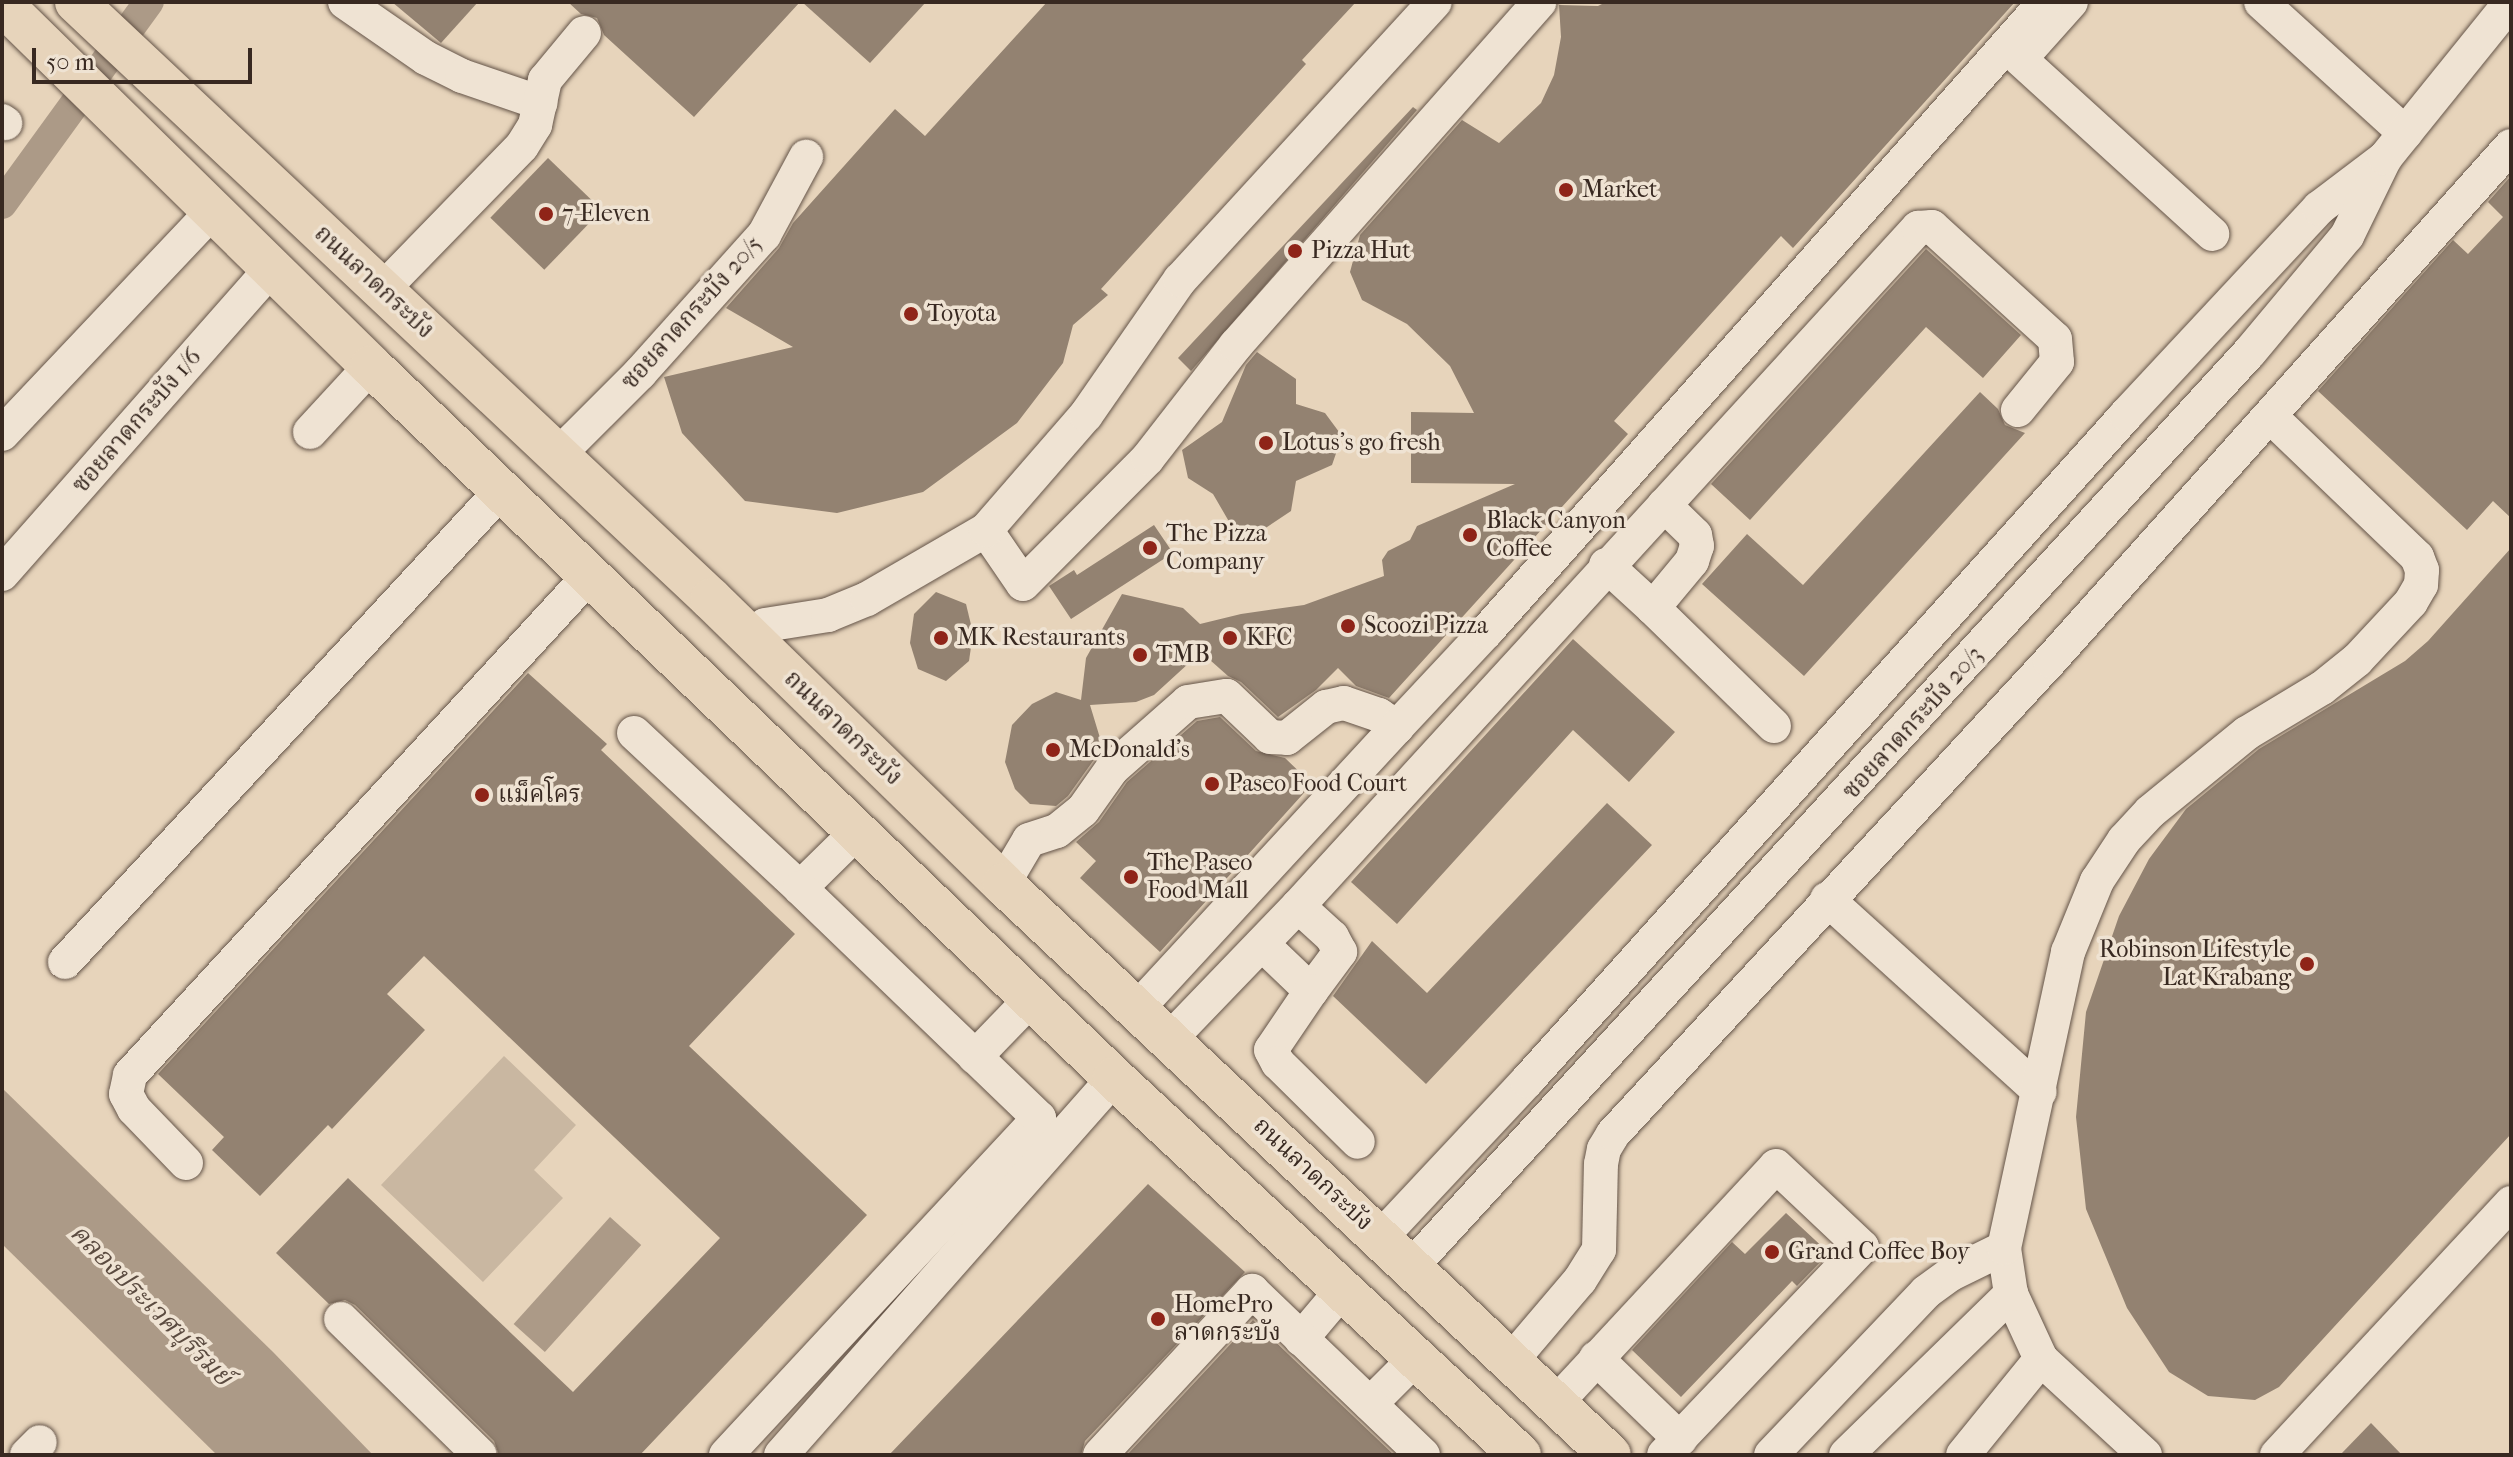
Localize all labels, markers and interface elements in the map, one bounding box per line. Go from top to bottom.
scale bar [36,32,256,82]
text: 50 m [46,48,95,76]
place label: Market [1582,176,1657,204]
marker: Market [1557,181,1575,199]
place label: 7-Eleven [562,200,650,228]
marker: 7-Eleven [537,205,555,223]
street label: ถนนลาดกระบัง [308,219,440,345]
street label: ซอยลาดกระบัง 20/5 [616,230,768,396]
place label: Pizza Hut [1311,237,1411,265]
marker: Pizza Hut [1286,242,1304,260]
place label: Toyota [927,300,996,328]
marker: Toyota [902,305,920,323]
street label: ซอยลาดกระบัง 1/6 [66,343,208,499]
place label: Lotus's go fresh [1282,429,1441,457]
marker: Lotus's go fresh [1257,434,1275,452]
place label: Black Canyon Coffee [1486,507,1626,563]
place label: The Pizza Company [1166,520,1267,576]
marker: Black Canyon Coffee [1461,526,1479,544]
marker: The Pizza Company [1141,539,1159,557]
place label: Scoozi Pizza [1364,612,1488,640]
marker: Scoozi Pizza [1339,617,1357,635]
place label: MK Restaurants [957,624,1125,652]
place label: KFC [1246,624,1292,652]
marker: MK Restaurants [932,629,950,647]
marker: KFC [1221,629,1239,647]
place label: TMB [1156,641,1210,669]
street label: ซอยลาดกระบัง 20/3 [1837,641,1989,805]
marker: TMB [1131,646,1149,664]
street label: ถนนลาดกระบัง [778,665,908,791]
place label: McDonald's [1069,736,1190,764]
marker: McDonald's [1044,741,1062,759]
place label: Paseo Food Court [1228,770,1407,798]
marker: Paseo Food Court [1203,775,1221,793]
place label: แม็คโคร [498,781,581,809]
marker: แม็คโคร [473,786,491,804]
place label: The Paseo Food Mall [1147,849,1252,905]
marker: The Paseo Food Mall [1122,868,1140,886]
place label: Robinson Lifestyle Lat Krabang [2099,936,2291,992]
marker: Robinson Lifestyle Lat Krabang [2298,955,2316,973]
street label: ถนนลาดกระบัง [1247,1111,1379,1237]
water label: คลองประเวศบุรีรมย์ [64,1218,238,1392]
place label: Grand Coffee Boy [1788,1238,1970,1266]
marker: Grand Coffee Boy [1763,1243,1781,1261]
place label: HomePro ลาดกระบัง [1174,1291,1281,1347]
marker: HomePro ลาดกระบัง [1149,1310,1167,1328]

